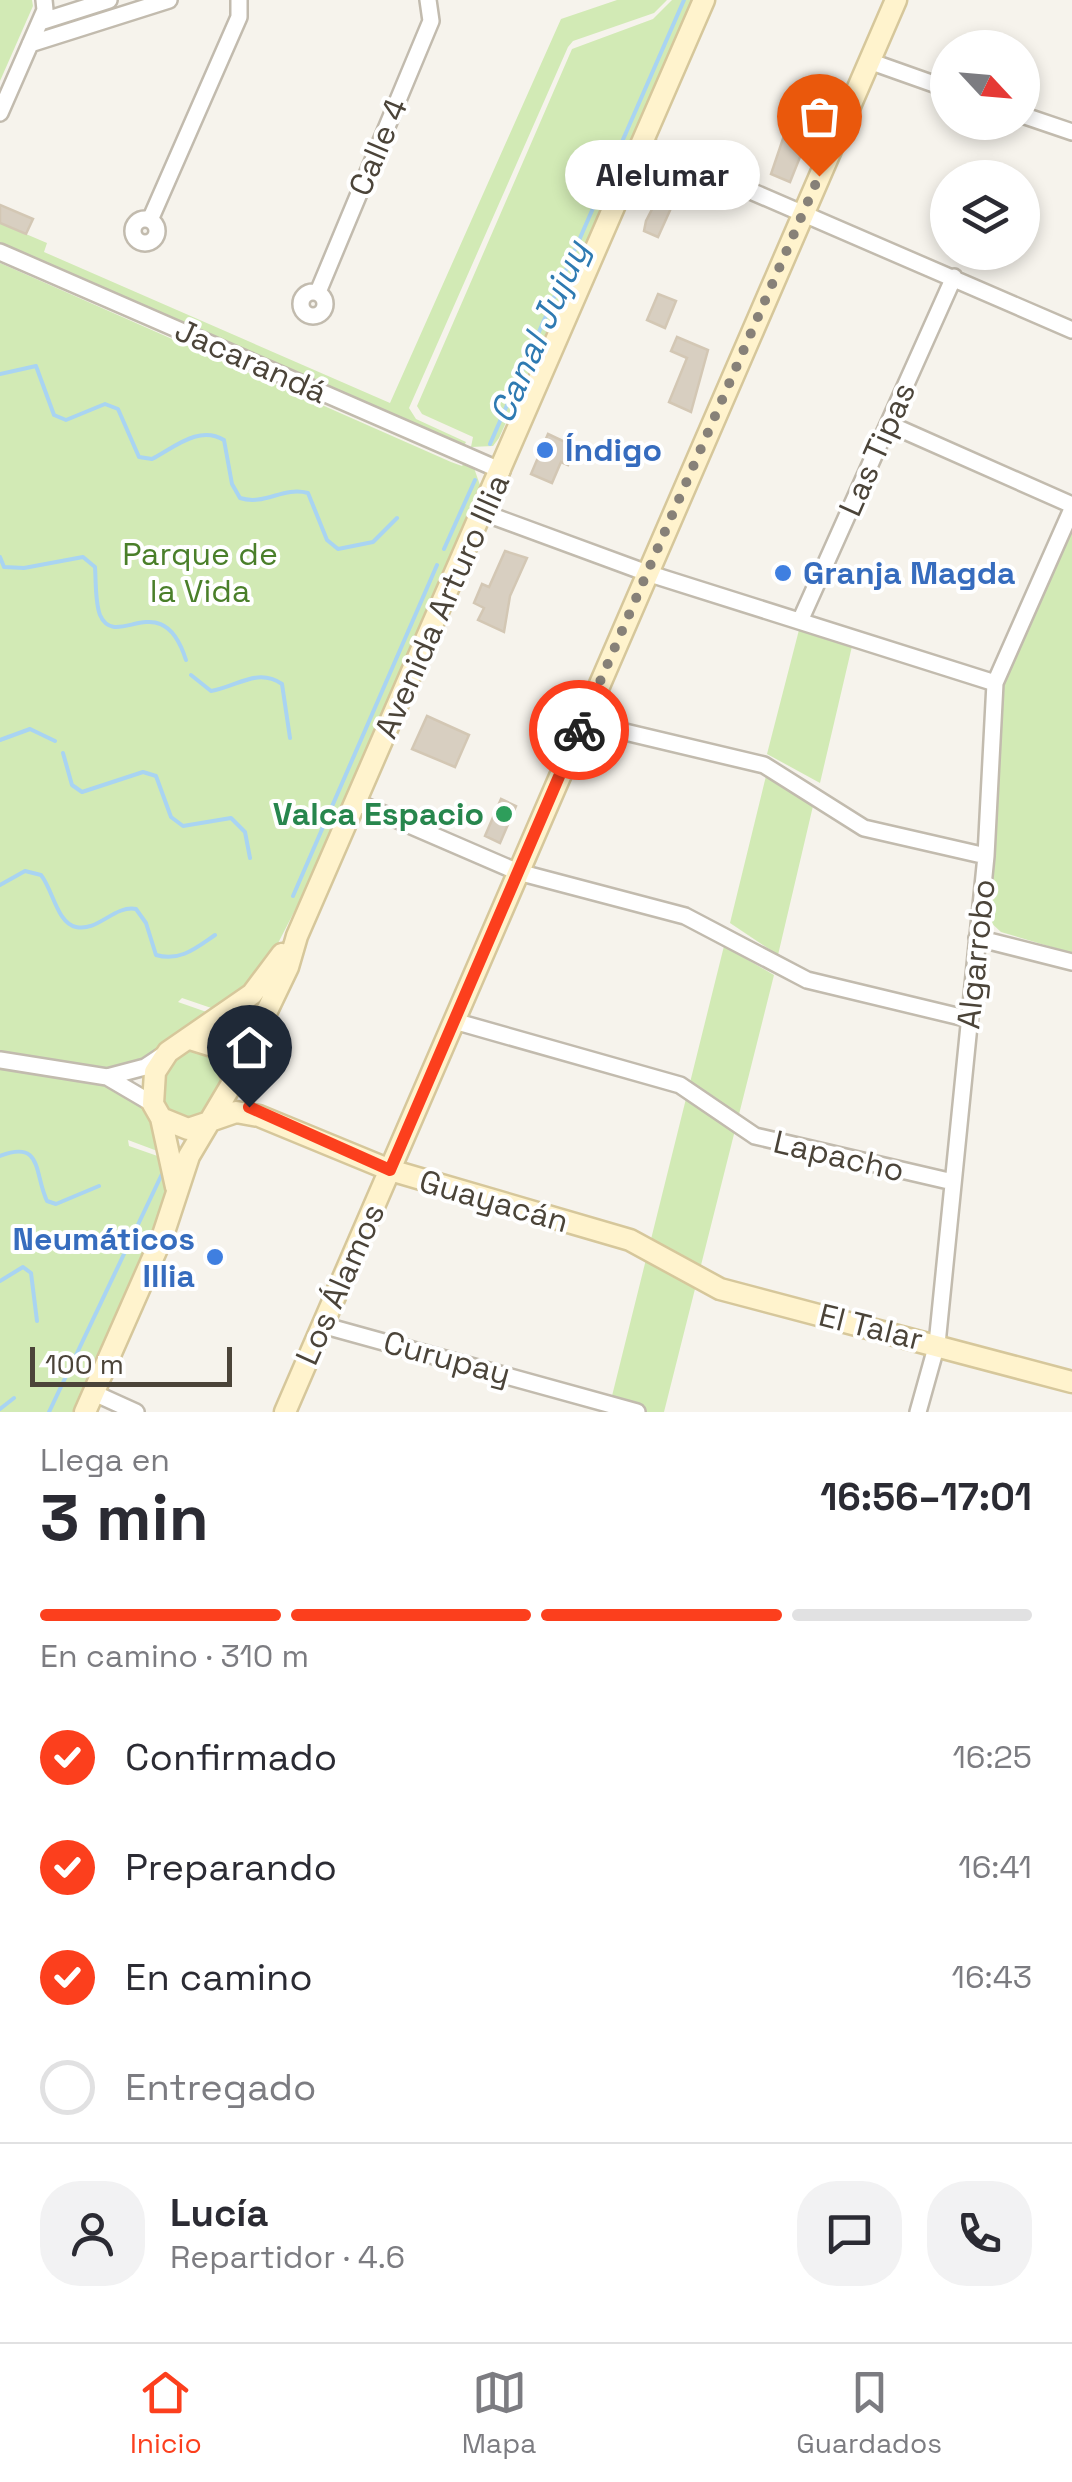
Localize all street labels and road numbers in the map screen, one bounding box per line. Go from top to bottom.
street label: Calle 4 [340,92,416,202]
street label: Jacarandá [169,310,333,412]
street label: Las Tipas [830,376,924,522]
street label: Avenida Arturo Illia [366,468,518,744]
street label: Algarrobo [948,877,1004,1031]
street label: Lapacho [770,1122,908,1190]
street label: Guayacán [415,1161,573,1241]
street label: Los Álamos [287,1197,393,1371]
street label: El Talar [815,1295,927,1359]
street label: Curupay [379,1322,515,1394]

